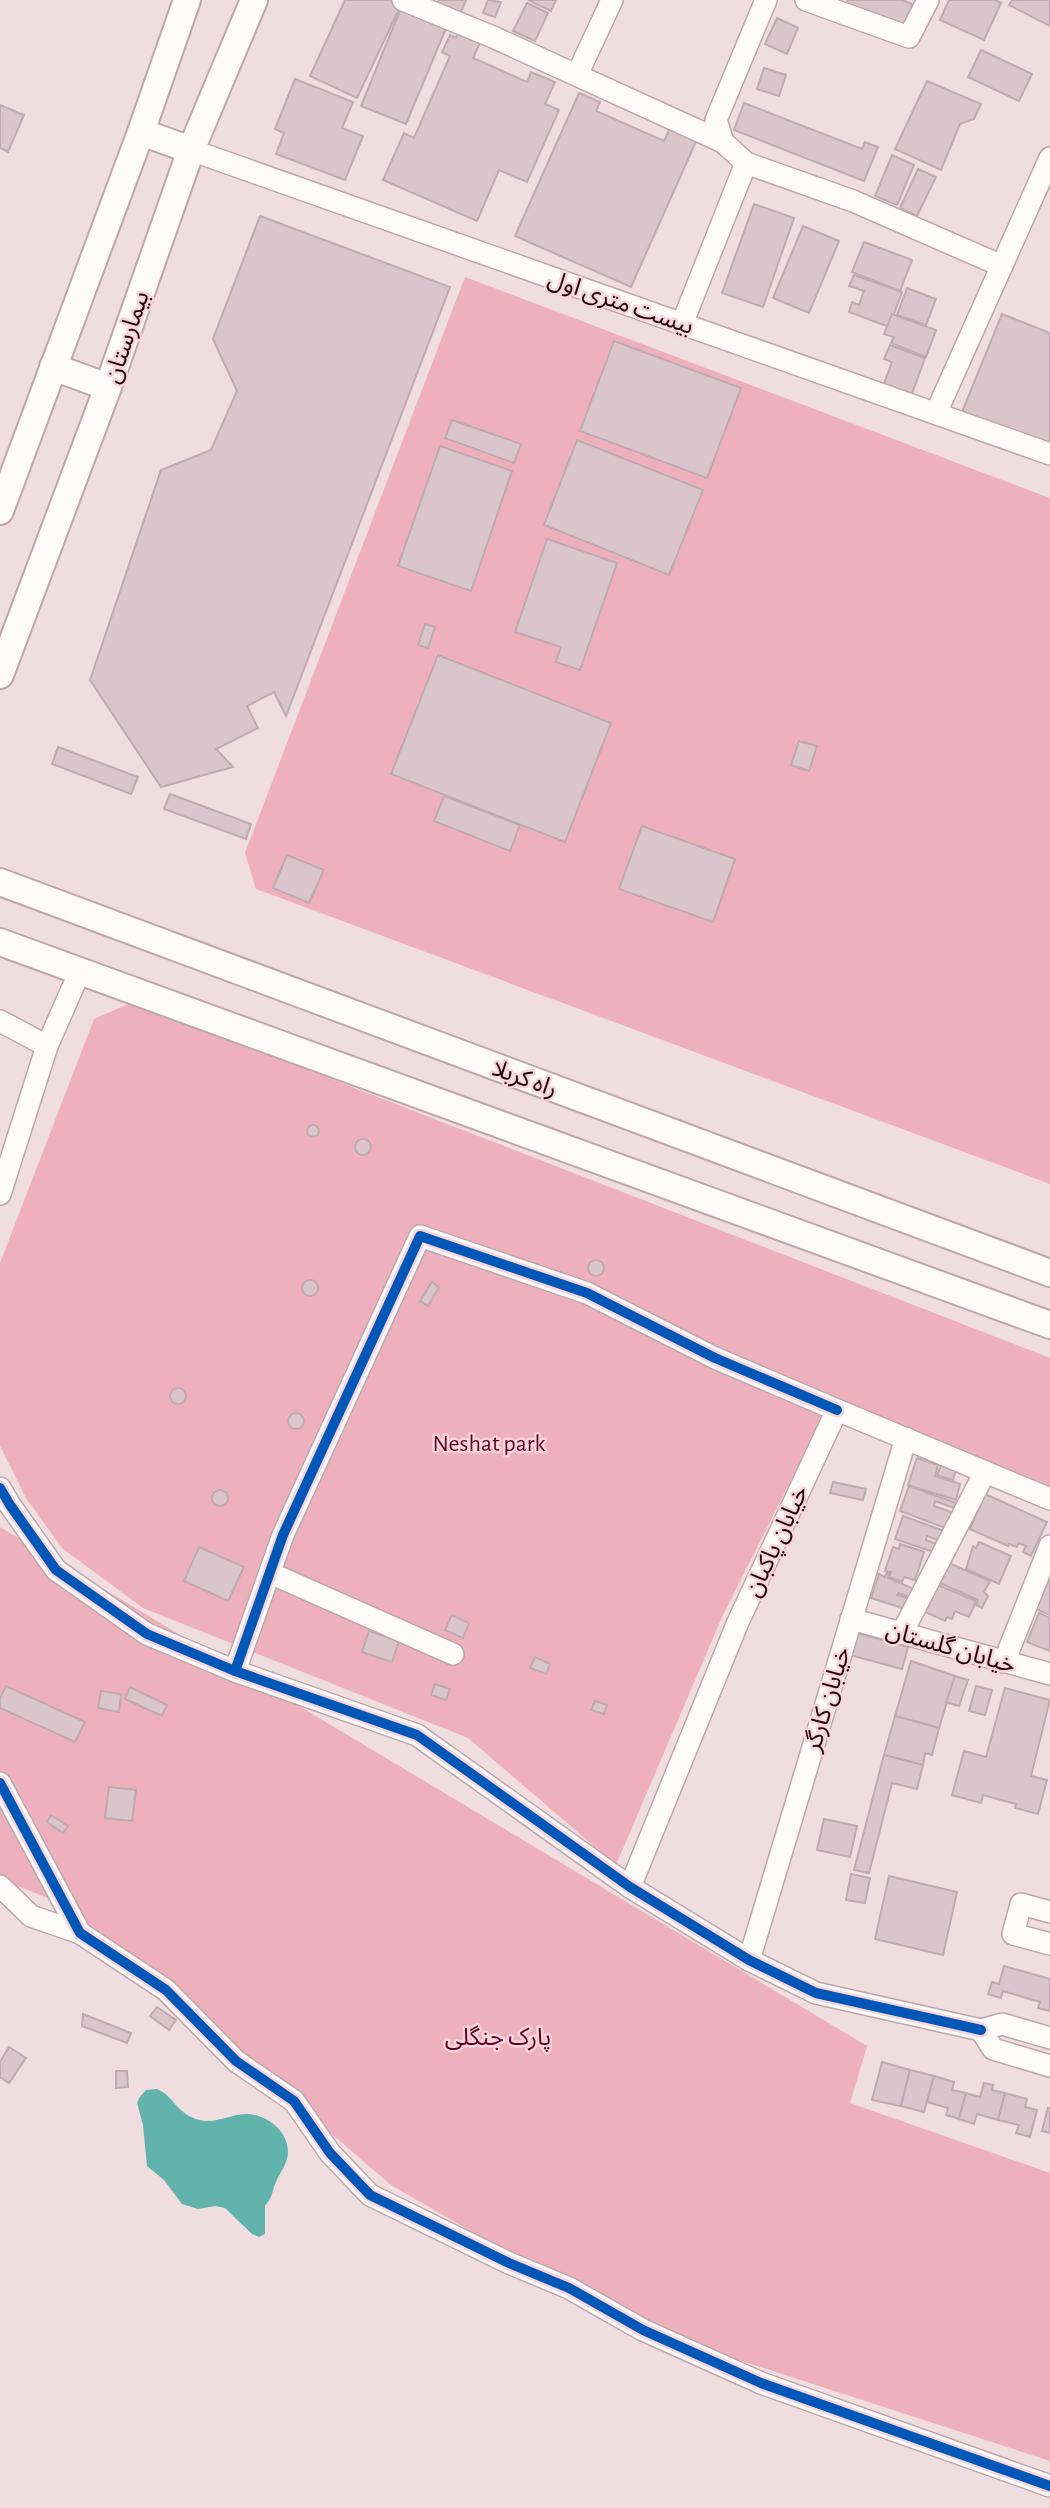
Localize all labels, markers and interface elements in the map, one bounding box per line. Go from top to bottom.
street label: بیست متری اول [544,267,697,340]
street label: بیمارستان [100,288,155,387]
street label: راه کربلا [489,1056,560,1103]
park label: Neshat park [433,1432,545,1456]
street label: خیابان پاکبان [741,1482,815,1602]
street label: خیابان گلستان [883,1617,1019,1679]
street label: خیابان کارگر [799,1644,856,1756]
park label: پارک جنگلی [445,2025,551,2052]

